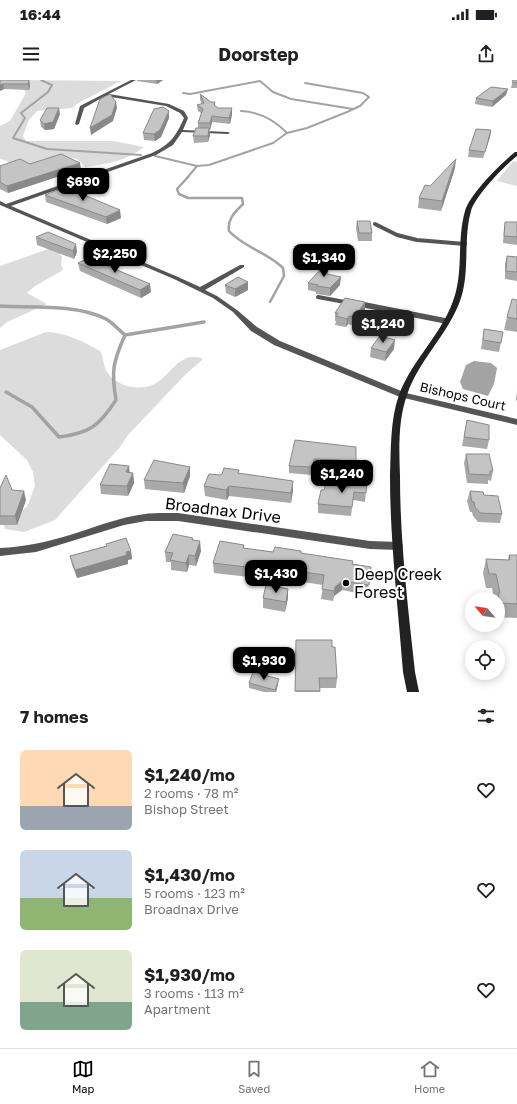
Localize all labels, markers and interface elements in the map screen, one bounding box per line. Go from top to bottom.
text: 16:44 [20,5,61,23]
icon: menu [20,43,42,65]
text: Doorstep [218,43,299,65]
icon: share [475,43,497,65]
pin: $690 [59,168,107,202]
text: $690 [66,173,100,189]
pin: $2,250 [82,240,148,274]
pin: $1,340 [291,244,357,278]
text: $2,250 [92,245,138,261]
text: $1,340 [302,249,346,265]
pin: $1,240 [350,310,416,344]
text: $1,240 [361,315,405,331]
street label: Bishops Court [418,378,508,414]
pin: $1,240 [309,460,375,494]
text: $1,240 [320,465,364,481]
street label: Broadnax Drive [164,493,282,527]
pin: $1,430 [243,560,309,594]
place label: Deep Creek Forest [354,564,442,602]
text: $1,430 [254,565,298,581]
marker: Deep Creek Forest [341,578,351,588]
north arrow [465,592,505,632]
map controls [465,592,505,680]
button: locate [465,640,505,680]
pin: $1,930 [231,647,297,681]
text: $1,930 [242,652,286,668]
icon: filters [475,705,497,727]
text: 7 homes [20,706,88,727]
text: $1,240/mo [144,764,235,785]
icon: home [52,766,100,814]
icon: heart [475,779,497,801]
text: 2 rooms · 78 m² [144,785,238,801]
text: Bishop Street [144,801,229,817]
text: $1,430/mo [144,864,235,885]
icon: home [52,866,100,914]
icon: heart [475,879,497,901]
text: 5 rooms · 123 m² [144,885,245,901]
text: Broadnax Drive [144,901,239,917]
text: $1,930/mo [144,964,235,985]
icon: home [52,966,100,1014]
icon: heart [475,979,497,1001]
text: 3 rooms · 113 m² [144,985,244,1001]
text: Apartment [144,1001,211,1017]
tab: Map [72,1058,94,1095]
tab: Saved [238,1058,270,1095]
tab: Home [414,1058,445,1095]

